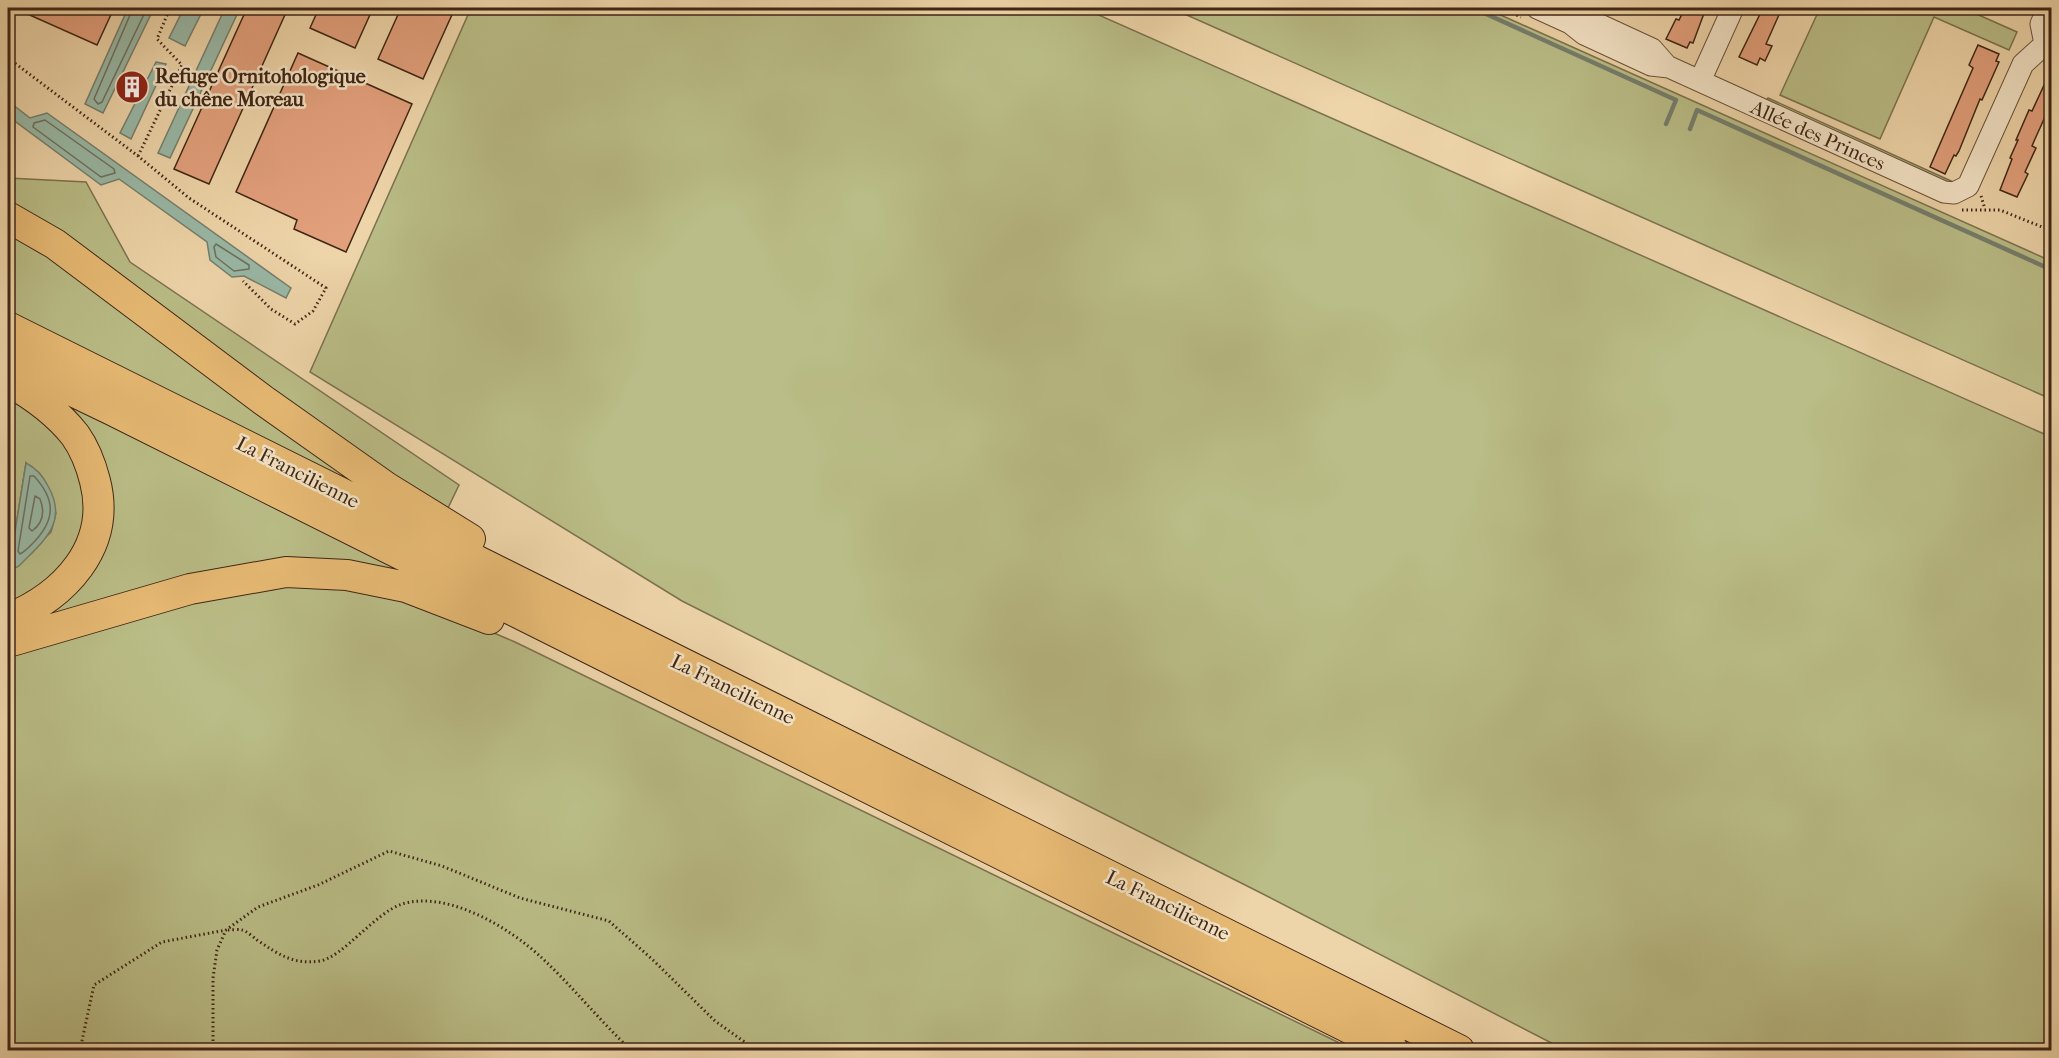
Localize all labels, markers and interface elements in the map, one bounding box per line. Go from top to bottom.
place label: Refuge Ornitohologique du chêne Moreau [155,65,366,111]
building icon: Refuge Ornitohologique du chêne Moreau [114,69,150,105]
street label: Allée des Princes [1746,95,1888,175]
street label: La Francilienne [233,432,363,513]
street label: La Francilienne [667,650,798,729]
street label: La Francilienne [1102,866,1233,945]

